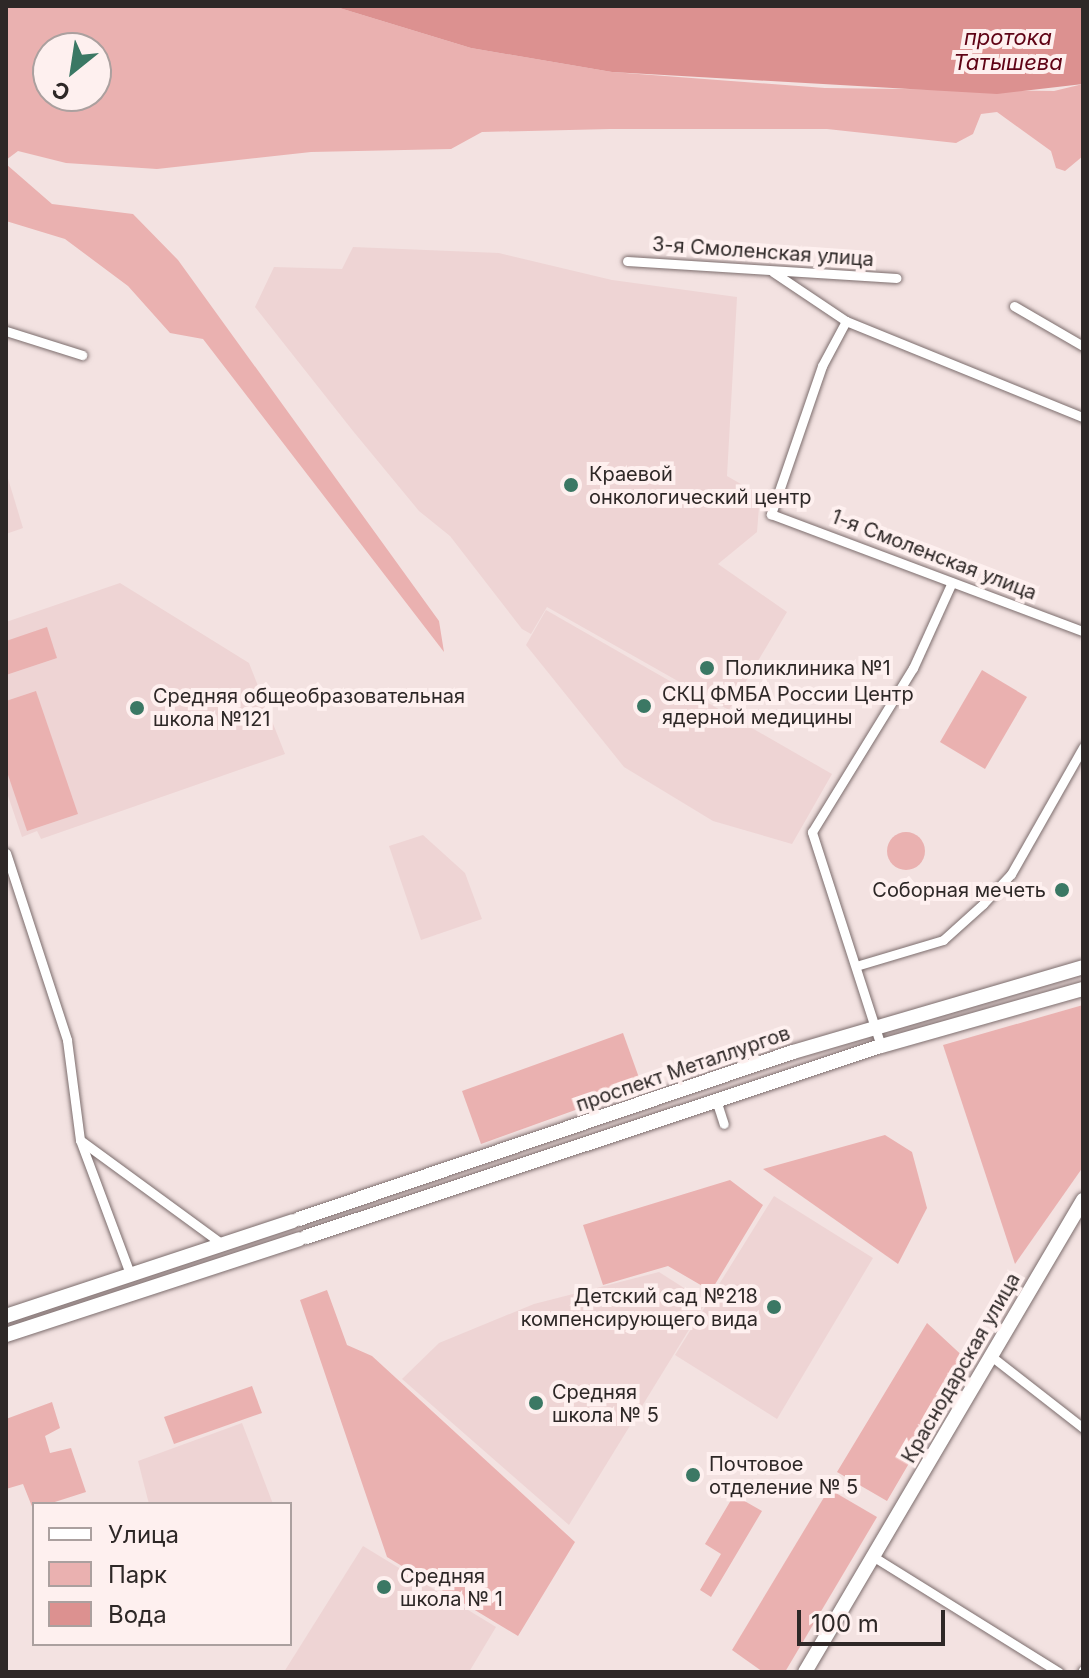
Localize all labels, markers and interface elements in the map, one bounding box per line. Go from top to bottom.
water label: протока Татышева [953,24,1063,76]
north arrow [32,32,112,112]
text: С [47,76,75,106]
street label: 3-я Смоленская улица [651,232,875,272]
place label: Краевой онкологический центр [589,462,812,509]
marker: Краевой онкологический центр [560,474,582,496]
street label: 1-я Смоленская улица [828,505,1040,605]
place label: Поликлиника №1 [725,656,891,680]
marker: Поликлиника №1 [696,657,718,679]
place label: СКЦ ФМБА России Центр ядерной медицины [662,682,914,729]
place label: Средняя общеобразовательная школа №121 [153,684,465,731]
marker: СКЦ ФМБА России Центр ядерной медицины [633,695,655,717]
marker: Средняя общеобразовательная школа №121 [128,699,146,717]
place label: Соборная мечеть [872,878,1046,902]
marker: Соборная мечеть [1053,881,1071,899]
street label: проспект Металлургов [573,1021,793,1117]
street label: Краснодарская улица [897,1269,1025,1467]
place label: Детский сад №218 компенсирующего вида [521,1284,758,1331]
marker: Детский сад №218 компенсирующего вида [765,1298,783,1316]
place label: Средняя школа № 5 [552,1380,659,1427]
marker: Средняя школа № 5 [527,1394,545,1412]
place label: Почтовое отделение № 5 [709,1452,858,1499]
marker: Почтовое отделение № 5 [684,1466,702,1484]
legend [32,1502,292,1646]
text: Улица [108,1520,179,1549]
text: Парк [108,1560,167,1589]
place label: Средняя школа № 1 [400,1564,503,1611]
marker: Средняя школа № 1 [375,1578,393,1596]
scale bar [801,1594,949,1644]
text: Вода [108,1600,167,1629]
text: 100 m [811,1609,879,1638]

